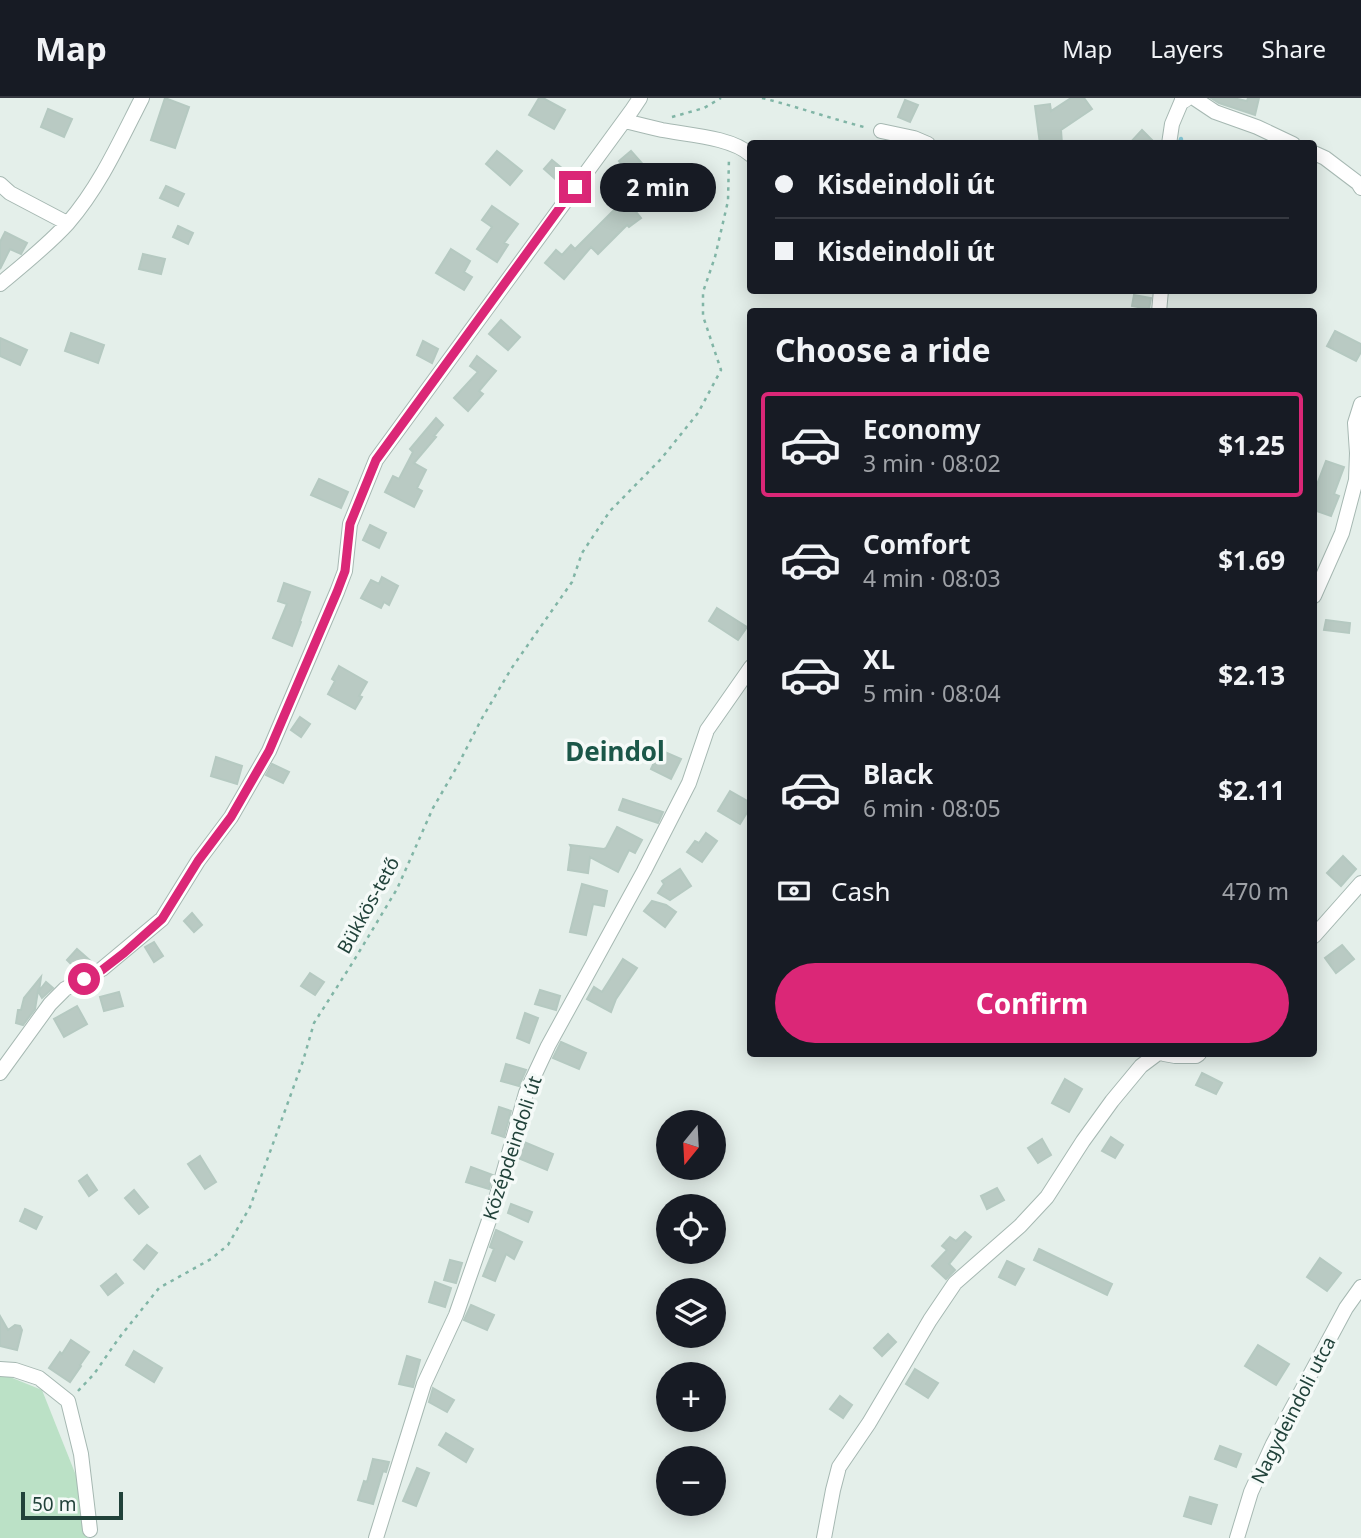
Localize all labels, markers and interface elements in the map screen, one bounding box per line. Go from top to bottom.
text: Map [35,26,107,71]
text: Map [1062,32,1112,65]
text: Layers [1150,32,1224,65]
text: Share [1262,32,1326,65]
callout: 2 min [600,162,715,212]
text: Kisdeindoli út [817,166,995,202]
route end [559,171,591,203]
text: 2 min [626,171,690,203]
text: Kisdeindoli út [817,233,995,269]
text: Choose a ride [775,328,991,371]
text: Economy [863,411,981,447]
icon: car [779,413,842,476]
text: $1.25 [1218,427,1285,463]
text: 3 min · 08:02 [863,447,1001,479]
text: Comfort [863,526,971,562]
icon: car [779,528,842,591]
text: $1.69 [1218,542,1285,578]
text: 4 min · 08:03 [863,562,1001,594]
text: XL [863,641,895,677]
icon: car [779,643,842,706]
text: $2.13 [1218,657,1285,693]
text: 5 min · 08:04 [863,677,1001,709]
district label: Deindol [565,733,665,769]
text: Black [863,756,933,792]
icon: car [779,758,842,821]
text: $2.11 [1218,772,1285,808]
text: 6 min · 08:05 [863,792,1001,824]
street label: Bükkös-tető [331,852,405,958]
icon: cash [775,872,813,910]
text: Cash [831,873,891,909]
text: 470 m [1222,875,1289,907]
route start [68,963,100,995]
button: Confirm [775,963,1289,1043]
street label: Középdeindoli út [476,1073,548,1223]
north arrow [656,1110,726,1180]
map controls [656,1110,726,1516]
button: locate [656,1194,726,1264]
button: layers [656,1278,726,1348]
street label: Nagydeindoli utca [1245,1332,1341,1488]
button: + [656,1362,726,1432]
button: − [656,1446,726,1516]
scale bar [21,1489,122,1521]
text: 50 m [32,1491,76,1517]

